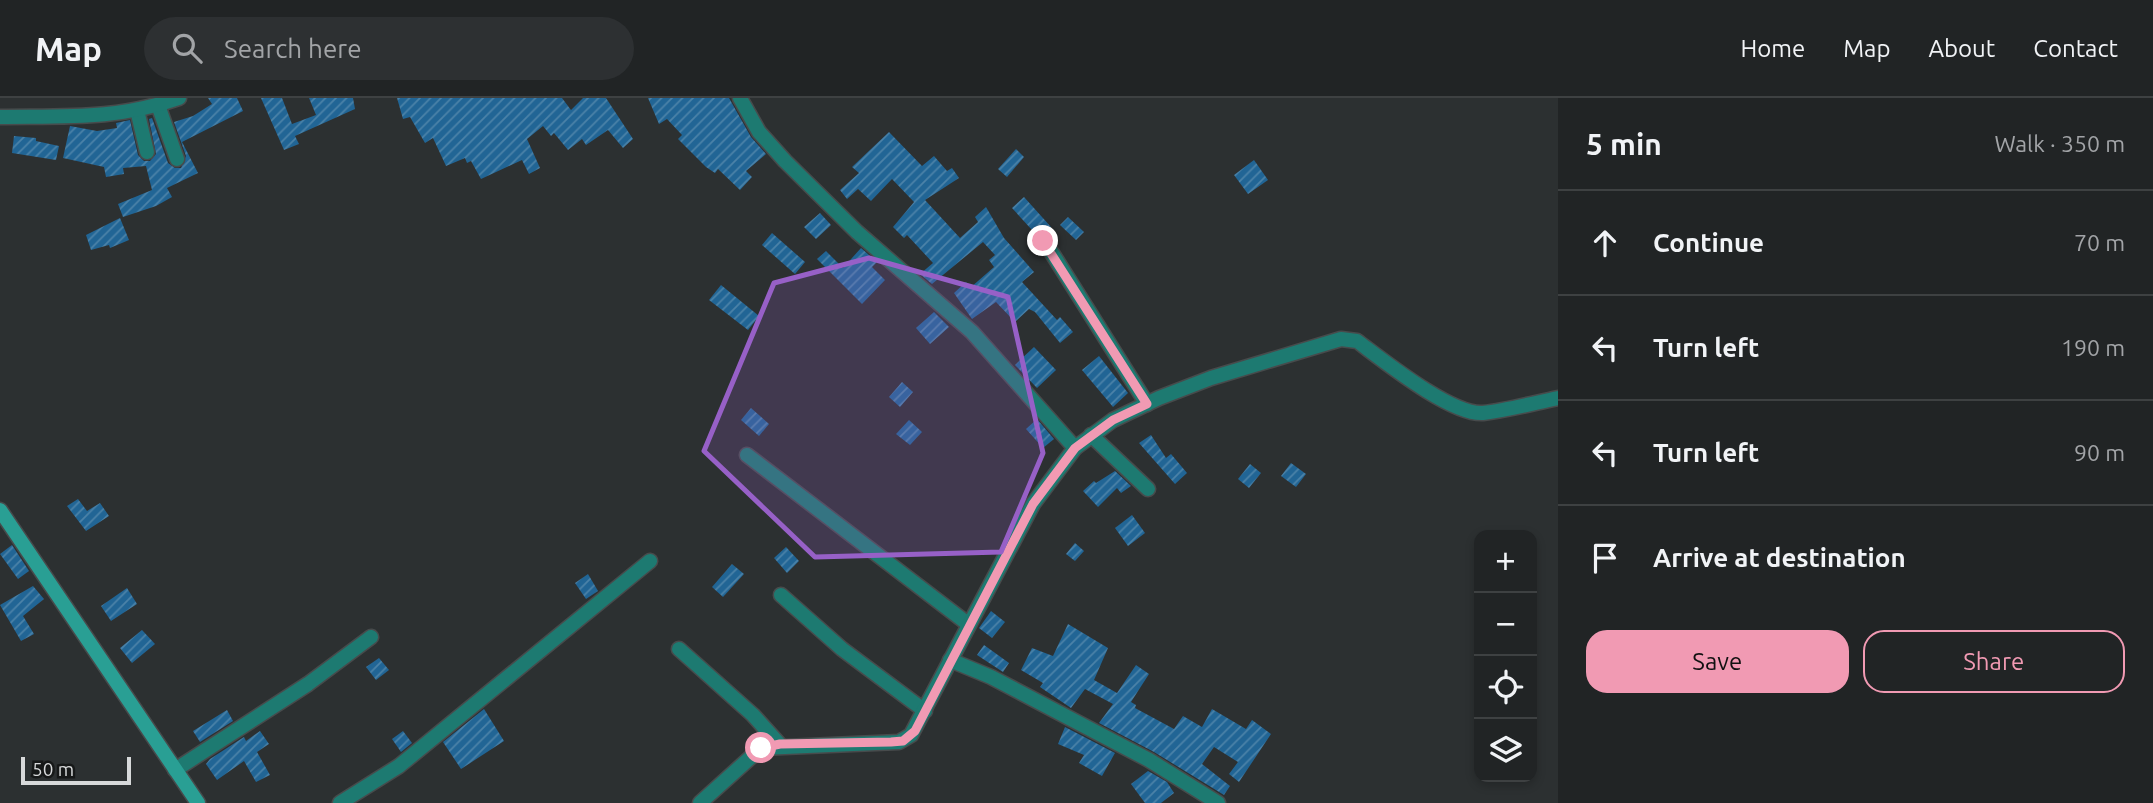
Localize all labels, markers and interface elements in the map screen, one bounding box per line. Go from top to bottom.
search box [144,17,634,80]
icon: search [168,29,206,67]
text: Map [35,30,102,67]
text: Search here [224,34,362,63]
text: Home [1740,35,1805,62]
text: Map [1843,35,1890,62]
text: About [1928,35,1995,62]
text: Contact [2033,35,2118,62]
text: 5 min [1586,127,1662,161]
text: Walk · 350 m [1994,131,2125,156]
icon: ahead [1586,224,1624,262]
route end [1027,225,1058,256]
text: Continue [1653,228,1764,257]
text: 70 m [2074,230,2125,255]
icon: left [1586,329,1624,367]
text: Turn left [1653,333,1759,362]
text: 190 m [2061,335,2125,360]
icon: left [1586,434,1624,472]
text: Turn left [1653,438,1759,467]
text: 90 m [2074,440,2125,465]
map controls [1474,530,1537,782]
button: + [1474,530,1537,593]
icon: arrive [1586,539,1624,577]
text: Arrive at destination [1653,543,1906,572]
button: − [1474,593,1537,656]
button: Save [1586,630,1849,693]
button: Share [1863,630,2125,693]
button: locate [1474,656,1537,719]
button: layers [1474,719,1537,782]
route start [745,732,776,763]
scale bar [21,754,131,786]
text: 50 m [32,758,74,780]

